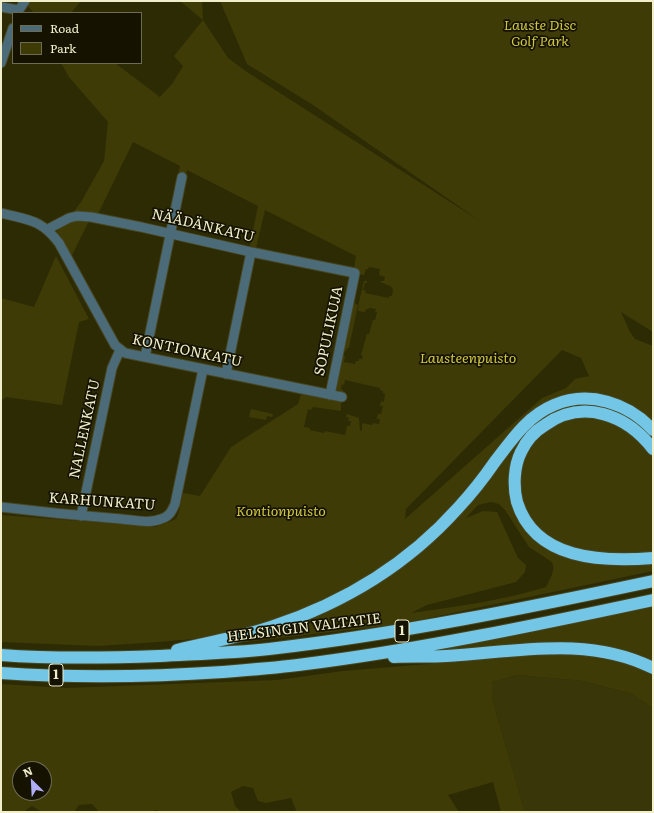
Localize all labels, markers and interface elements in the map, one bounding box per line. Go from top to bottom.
legend [12,12,142,64]
park label: Lauste Disc Golf Park [504,18,576,50]
text: Road [50,19,79,37]
text: Park [50,39,76,57]
street label: NÄÄDÄNKATU [150,206,256,246]
street label: SOPULIKUJA [311,285,347,377]
street label: KONTIONKATU [131,331,243,371]
park label: Lausteenpuisto [420,351,516,367]
street label: NALLENKATU [66,378,104,480]
street label: KARHUNKATU [48,490,156,514]
park label: Kontionpuisto [236,504,326,520]
street label: HELSINGIN VALTATIE [226,610,382,646]
road number: 1 [395,620,409,642]
road number: 1 [49,664,63,686]
north arrow [12,761,52,801]
text: N [20,762,35,780]

